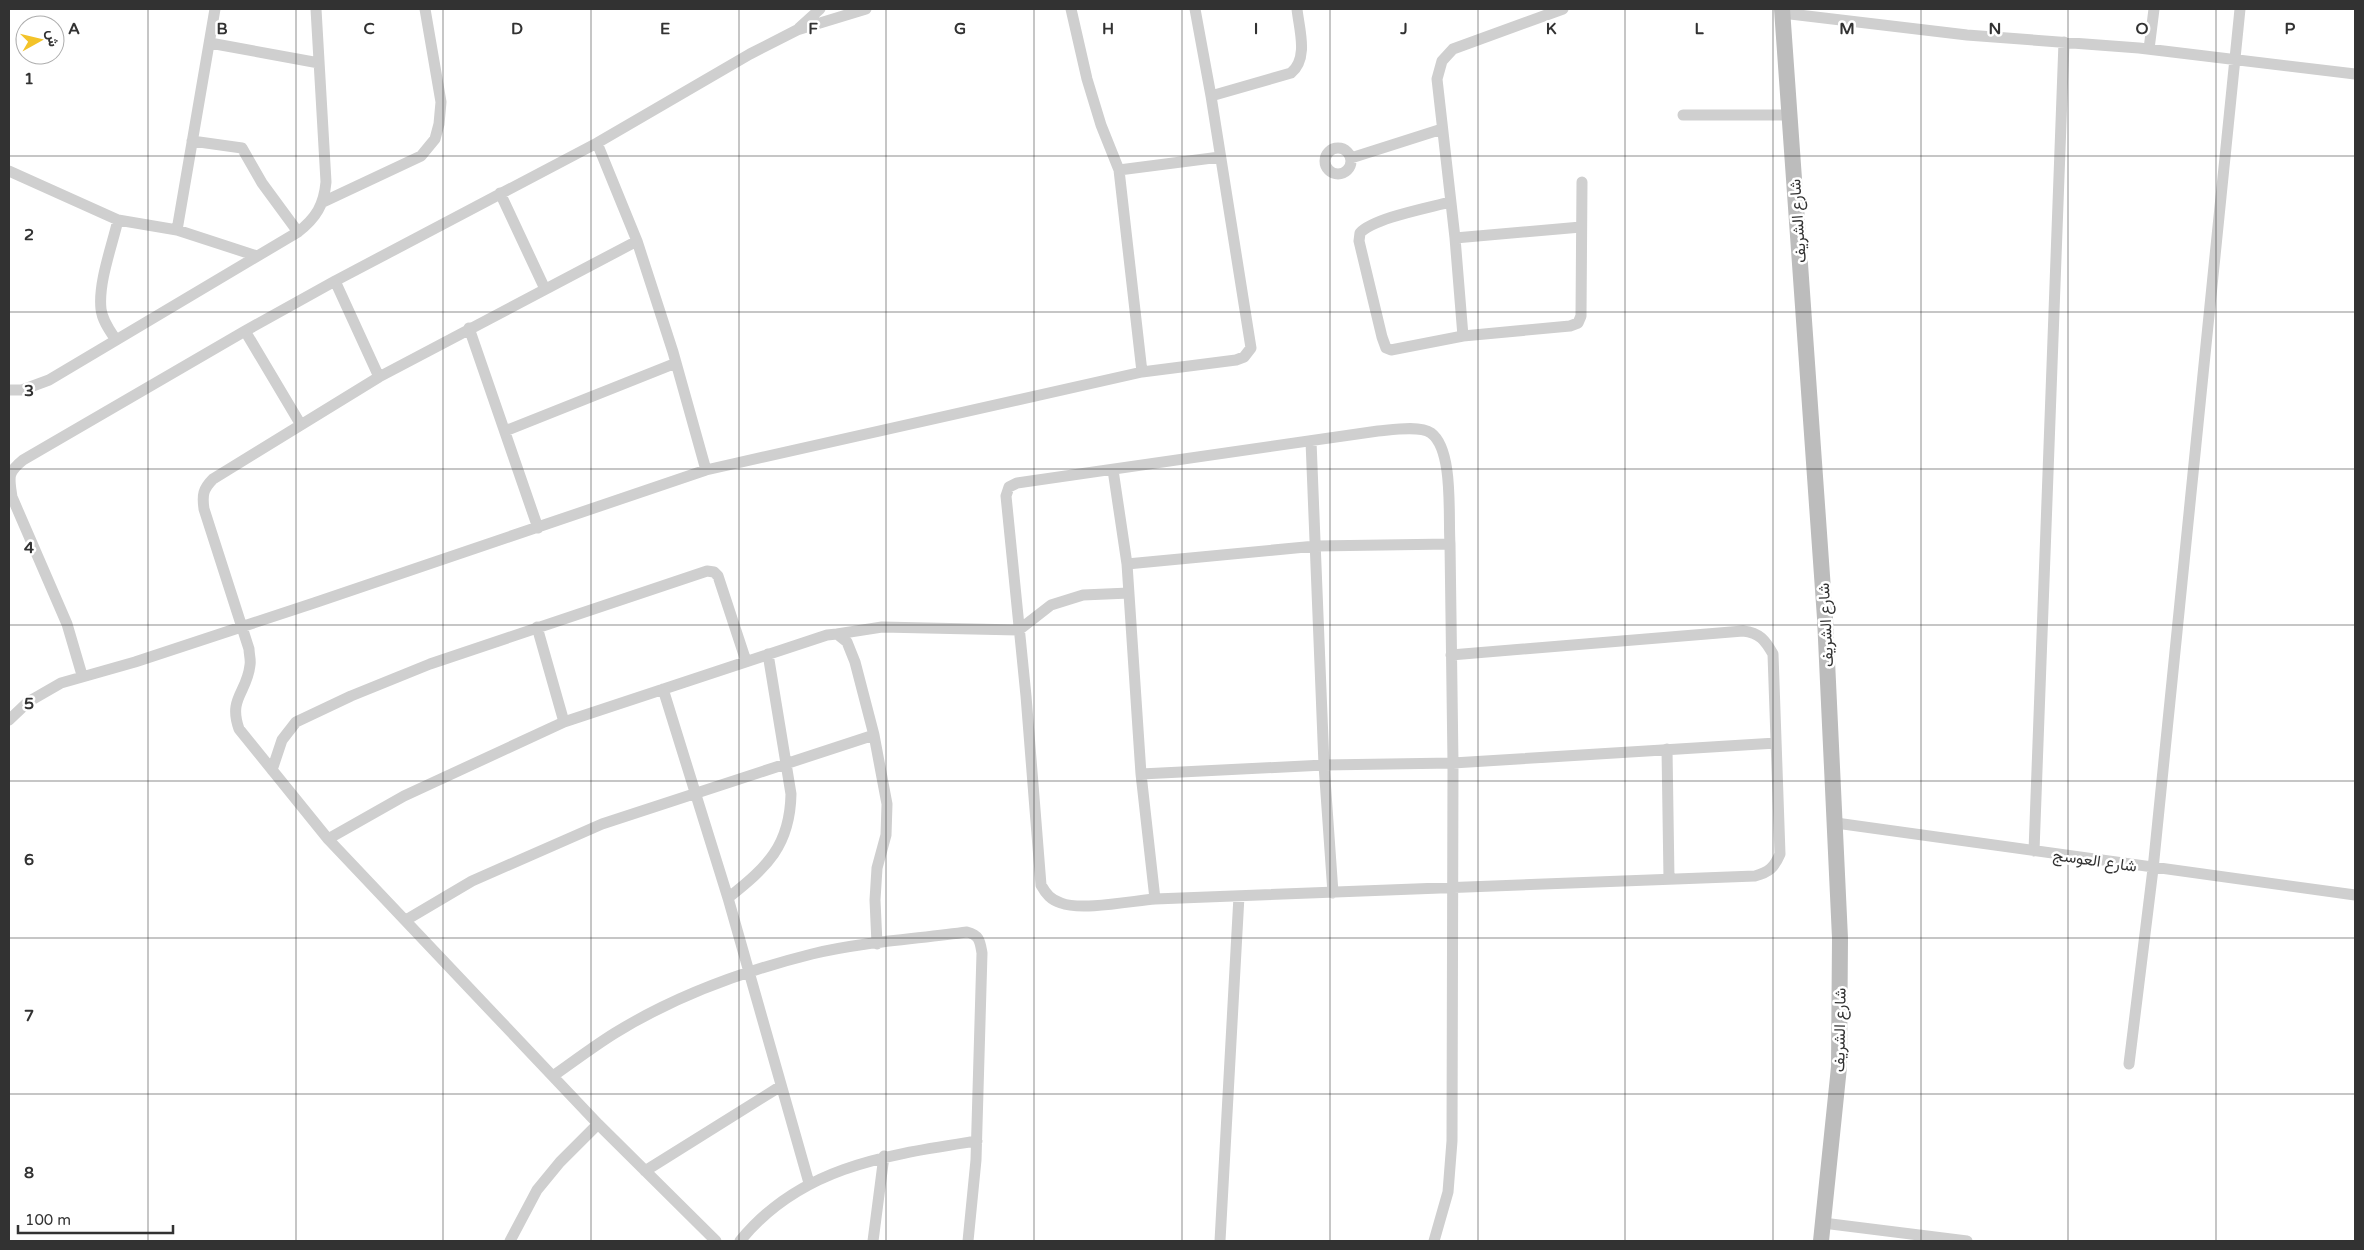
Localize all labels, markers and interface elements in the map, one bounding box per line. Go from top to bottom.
north arrow [15,15,65,65]
text: A [68,19,80,39]
text: B [216,19,228,39]
text: C [363,19,375,39]
text: D [511,19,523,39]
text: E [660,19,670,39]
text: F [808,19,818,39]
text: G [954,19,966,39]
text: H [1102,19,1114,39]
text: I [1254,19,1258,39]
text: J [1399,19,1408,39]
text: K [1546,19,1557,39]
text: L [1694,19,1704,39]
text: M [1839,19,1855,39]
text: N [1989,19,2001,39]
text: O [2136,19,2149,39]
text: P [2285,19,2296,39]
text: ش [43,29,62,48]
text: 1 [24,69,34,89]
street label: شارع الشريف [1785,178,1812,264]
text: 2 [24,225,34,245]
text: 3 [24,381,34,401]
text: 4 [24,538,34,558]
street label: شارع الشريف [1814,582,1839,668]
text: 5 [24,694,34,714]
street label: شارع العوسج [2051,845,2138,878]
text: 6 [24,850,34,870]
street label: شارع الشريف [1829,988,1852,1072]
text: 7 [24,1006,34,1026]
text: 8 [24,1163,34,1183]
scale bar [18,1202,172,1234]
text: 100 m [25,1211,71,1229]

